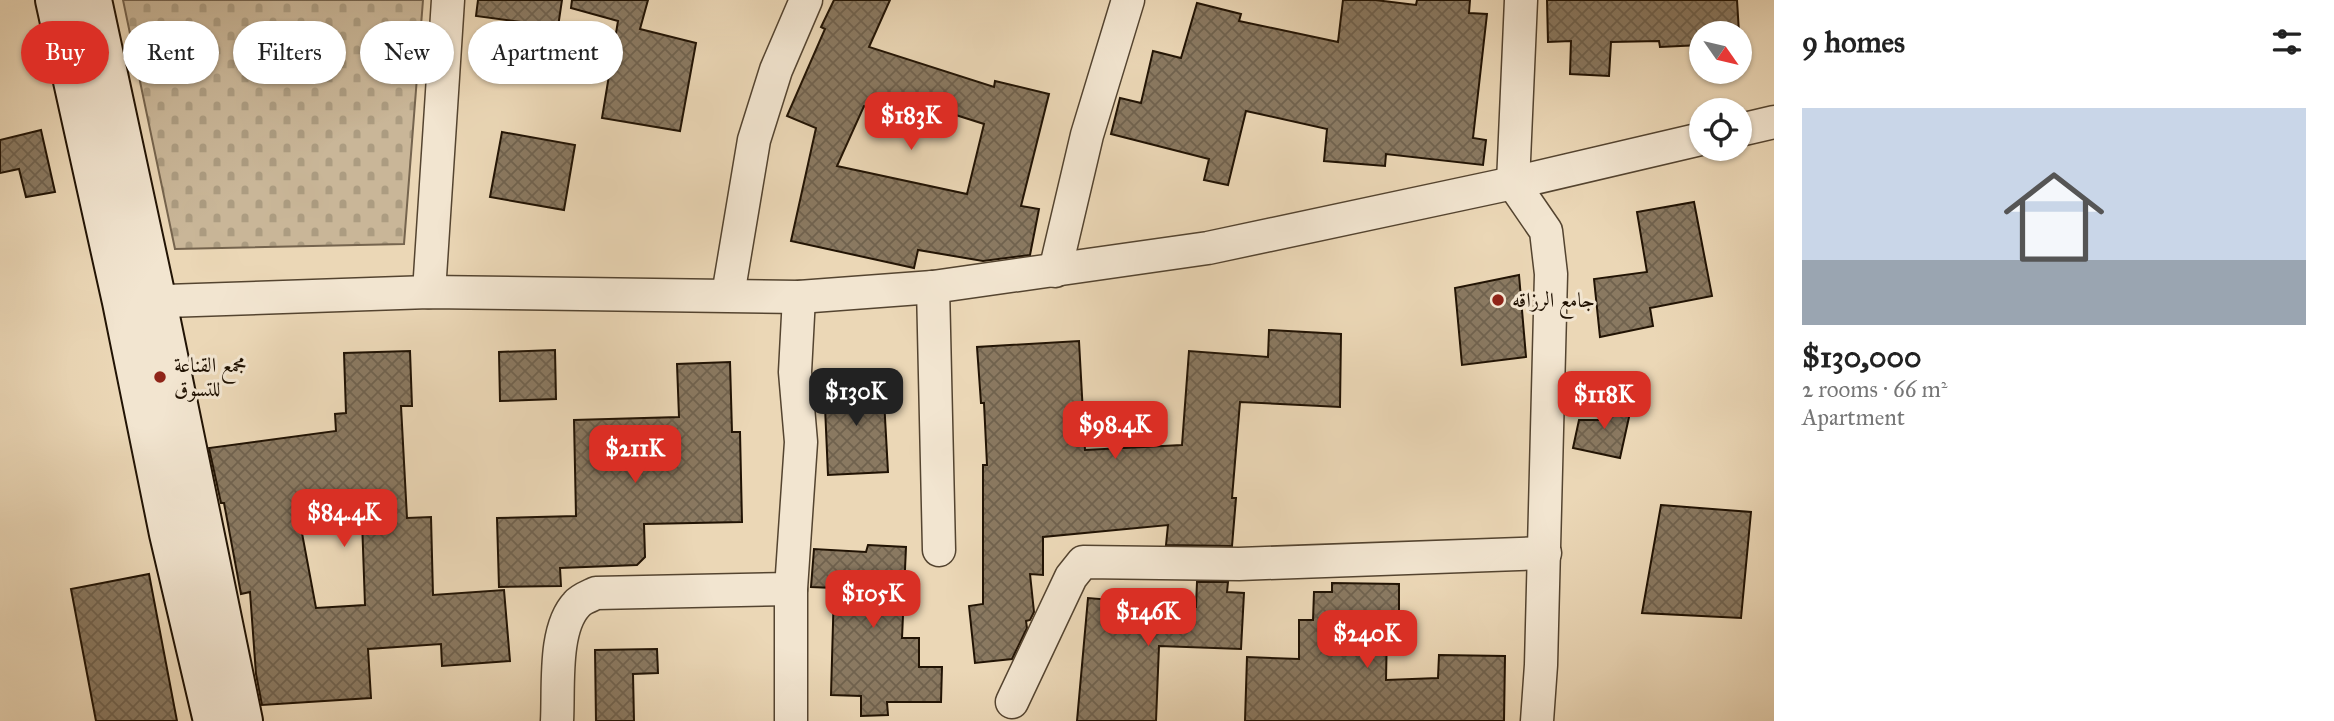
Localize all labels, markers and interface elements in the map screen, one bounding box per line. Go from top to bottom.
chip: Buy [21,21,109,84]
chip: Rent [123,21,219,84]
chip: Filters [233,21,346,84]
chip: New [360,21,454,84]
chip: Apartment [468,21,623,84]
north arrow [1689,21,1752,84]
map controls [1689,21,1752,161]
icon: filters [2268,23,2306,61]
text: 9 homes [1802,24,1905,60]
pin: $183K [862,92,960,152]
button: locate [1689,98,1752,161]
text: $183K [881,101,941,129]
icon: home [1991,154,2117,280]
place label: جامع الرزاقه [1512,287,1595,319]
marker: جامع الرزاقه [1490,292,1506,308]
text: $130,000 [1802,339,1921,375]
place label: مجمع القناعة للتسوق [174,352,247,402]
pin: $130K [807,368,905,428]
marker: مجمع القناعة للتسوق [152,369,168,385]
pin: $118K [1555,372,1653,431]
text: 2 rooms · 66 m² [1802,375,1947,403]
text: $130K [825,377,887,405]
text: $118K [1574,380,1634,408]
pin: $98.4K [1058,402,1172,461]
text: Apartment [1802,403,1905,431]
text: $98.4K [1079,410,1151,438]
pin: $211K [586,426,684,485]
text: $211K [605,434,665,462]
pin: $84.4K [287,490,401,549]
text: $84.4K [307,498,381,526]
pin: $105K [824,570,922,630]
text: $105K [841,579,905,607]
pin: $146K [1099,588,1197,648]
text: $146K [1116,597,1180,625]
pin: $240K [1318,610,1416,670]
text: $240K [1333,619,1401,647]

